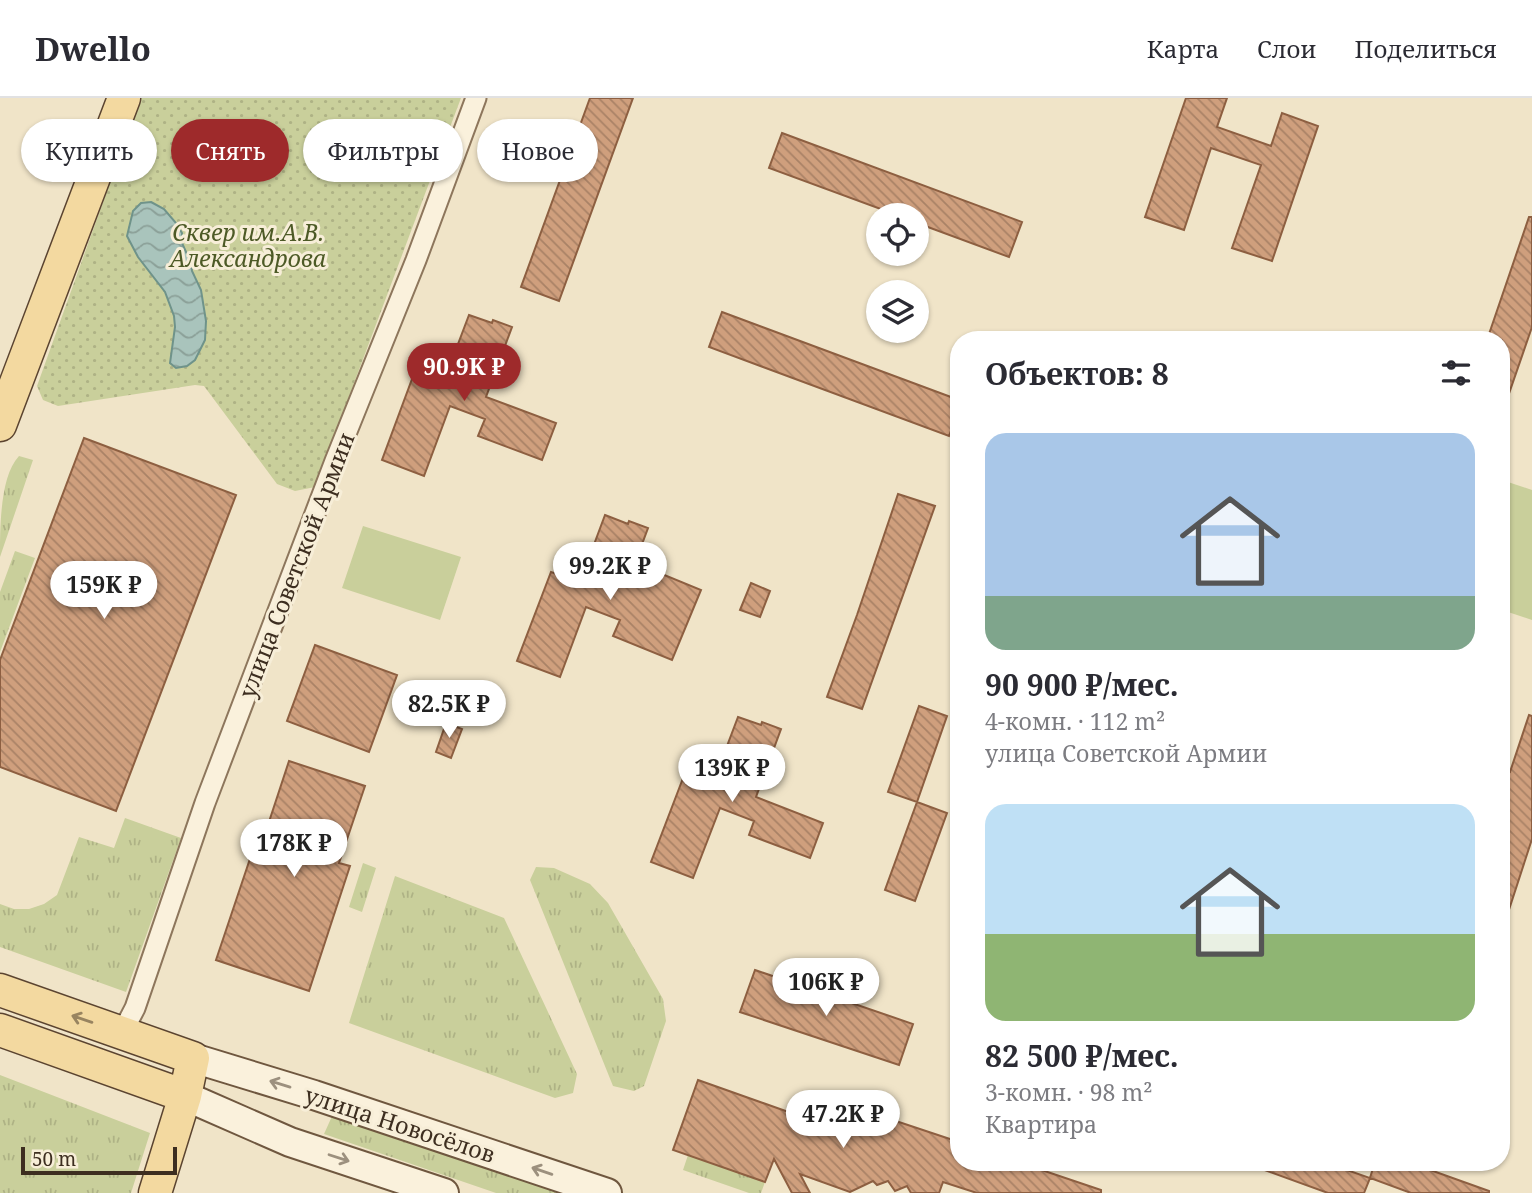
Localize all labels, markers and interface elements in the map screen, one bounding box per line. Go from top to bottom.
text: Dwello [35,26,151,71]
text: Карта [1147,32,1219,65]
text: Слои [1257,32,1317,65]
text: Поделиться [1355,32,1497,65]
chip: Купить [21,119,157,182]
chip: Снять [171,119,289,182]
chip: Фильтры [303,119,463,182]
chip: Новое [477,119,598,182]
map controls [866,203,929,343]
button: locate [866,203,929,266]
park label: Сквер им.А.В. Александрова [168,216,326,274]
button: layers [866,280,929,343]
pin: 90.9K ₽ [399,344,529,403]
text: 90.9K ₽ [423,350,505,382]
text: Объектов: 8 [985,353,1169,394]
icon: filters [1437,354,1475,392]
street label: улица Советской Армии [230,428,362,702]
icon: home [1167,478,1293,604]
pin: 99.2K ₽ [545,542,675,602]
text: 99.2K ₽ [569,549,651,581]
pin: 159K ₽ [47,561,161,621]
text: 159K ₽ [66,568,142,600]
text: 90 900 ₽/мес. [985,664,1179,705]
pin: 82.5K ₽ [384,680,514,740]
text: 82.5K ₽ [408,687,490,719]
text: 4-комн. · 112 m² [985,705,1165,737]
text: улица Советской Армии [985,737,1267,769]
pin: 139K ₽ [675,744,789,804]
text: 139K ₽ [694,751,770,783]
pin: 178K ₽ [237,820,351,879]
text: 178K ₽ [256,826,332,858]
icon: home [1167,849,1293,975]
pin: 106K ₽ [769,958,883,1018]
text: 106K ₽ [788,965,864,997]
one-way arrow [72,1012,94,1024]
text: 82 500 ₽/мес. [985,1035,1179,1076]
text: 3-комн. · 98 m² [985,1076,1152,1108]
one-way arrow [269,1077,291,1090]
street label: улица Новосёлов [301,1078,499,1170]
pin: 47.2K ₽ [778,1090,908,1150]
text: 47.2K ₽ [802,1097,884,1129]
text: Квартира [985,1108,1097,1140]
scale bar [21,1144,177,1176]
text: 50 m [32,1146,76,1172]
one-way arrow [328,1152,350,1165]
one-way arrow [532,1164,554,1176]

